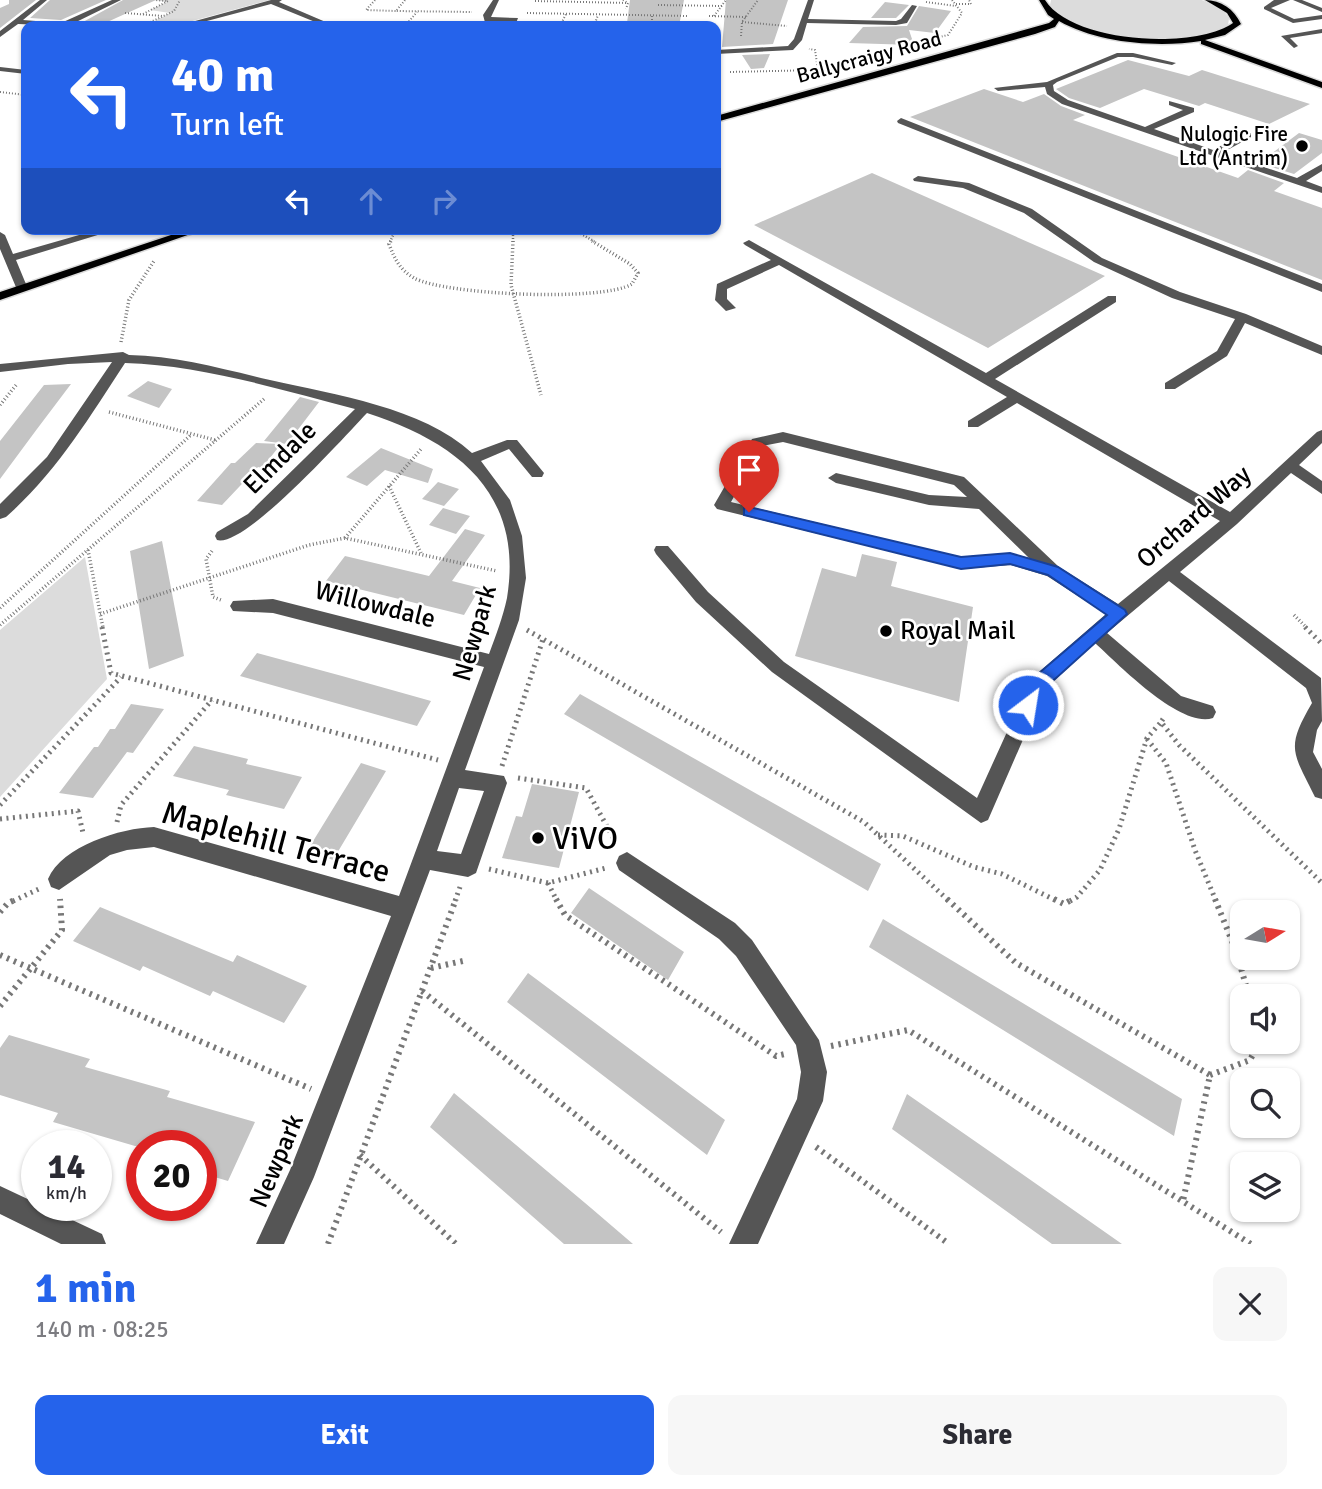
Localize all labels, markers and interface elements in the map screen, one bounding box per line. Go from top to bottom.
street label: Ballycraigy Road [794,25,944,89]
text: 40 m [171,45,274,105]
icon: left [56,49,147,140]
text: Turn left [171,105,284,144]
place label: Nulogic Fire Ltd (Antrim) [1179,121,1288,171]
marker: Nulogic Fire Ltd (Antrim) [1294,138,1310,154]
icon: left [279,182,317,220]
icon: ahead [352,182,390,220]
icon: right [425,182,463,220]
street label: Elmdale [237,415,323,501]
pin [719,440,779,512]
icon: arrive [730,451,768,489]
street label: Orchard Way [1130,459,1258,575]
street label: Willowdale [311,575,439,635]
street label: Newpark [446,581,504,685]
place label: Royal Mail [900,615,1016,647]
marker: Royal Mail [878,623,894,639]
position arrow [991,668,1065,742]
street label: Maplehill Terrace [157,793,395,891]
place label: ViVO [552,819,618,858]
marker: ViVO [530,830,546,846]
north arrow [1230,900,1300,970]
map controls [1230,900,1300,1222]
button: sound [1230,984,1300,1054]
button: search [1230,1068,1300,1138]
street label: Newpark [243,1109,311,1213]
speed limit sign: 20 [126,1130,217,1221]
text: 14 [48,1145,85,1188]
button: layers [1230,1152,1300,1222]
text: km/h [46,1182,87,1204]
text: 1 min [35,1263,136,1314]
button: close [1213,1267,1287,1341]
text: 140 m · 08:25 [35,1315,169,1344]
button: Exit [35,1395,654,1475]
button: Share [668,1395,1287,1475]

